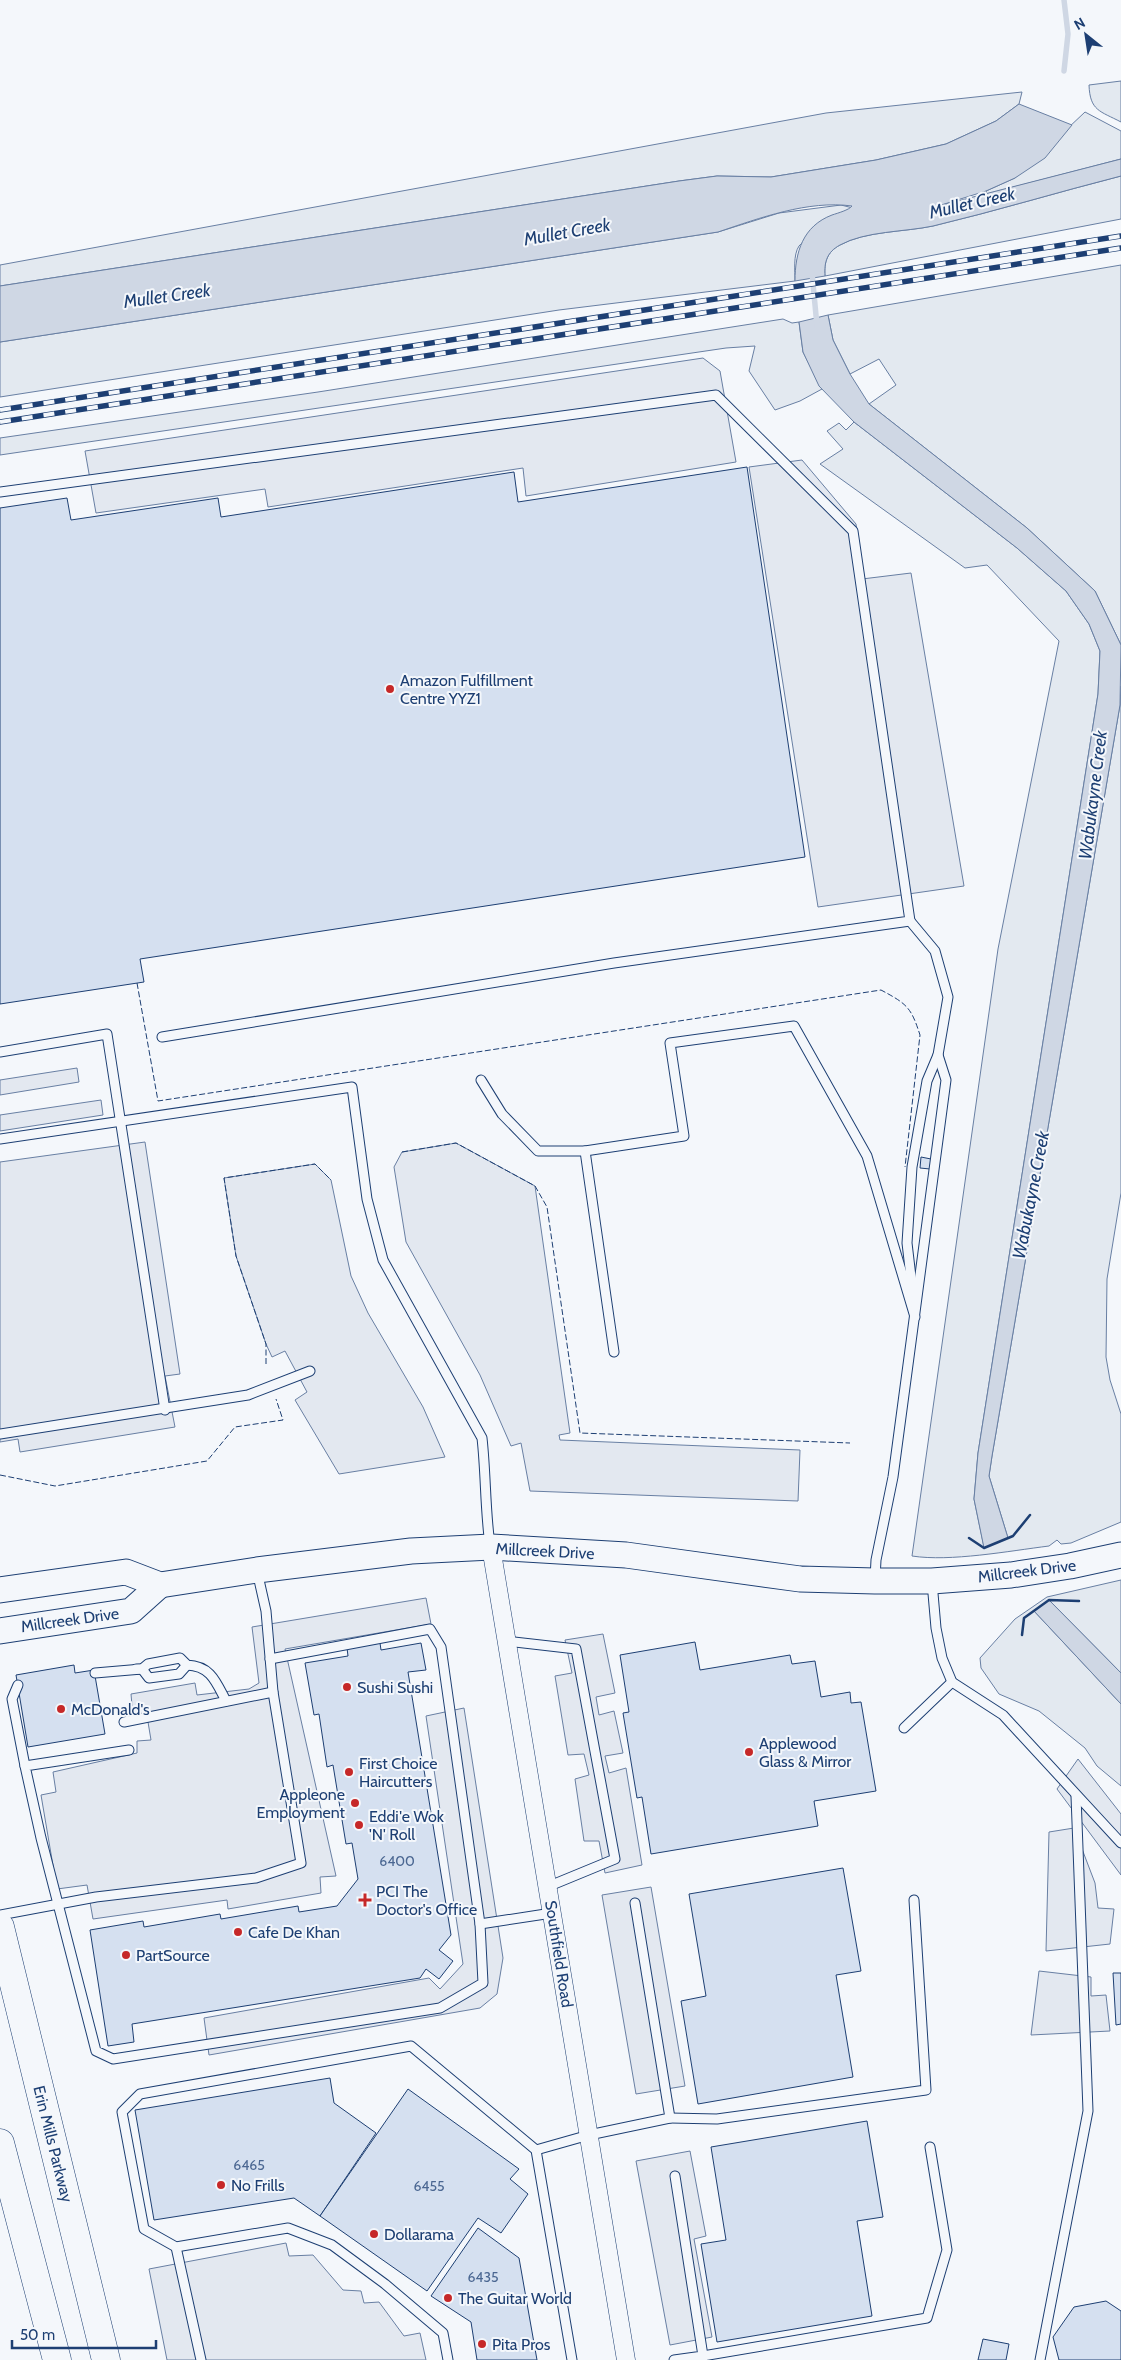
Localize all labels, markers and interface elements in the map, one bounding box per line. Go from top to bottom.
north arrow [1061,10,1111,60]
text: N [1071,13,1088,34]
water label: Mullet Creek [926,182,1018,224]
water label: Mullet Creek [521,213,613,251]
water label: Mullet Creek [121,279,213,313]
place label: Amazon Fulfillment Centre YYZ1 [400,671,533,708]
marker: Amazon Fulfillment Centre YYZ1 [384,683,396,695]
water label: Wabukayne Creek [1074,728,1112,861]
water label: Wabukayne Creek [1008,1128,1054,1261]
street label: Millcreek Drive [495,1539,595,1563]
street label: Millcreek Drive [977,1556,1077,1586]
street label: Millcreek Drive [20,1604,120,1636]
place label: Sushi Sushi [357,1678,433,1697]
marker: Sushi Sushi [341,1681,353,1693]
place label: McDonald's [71,1700,150,1719]
marker: McDonald's [55,1703,67,1715]
place label: Applewood Glass & Mirror [759,1734,852,1771]
marker: Applewood Glass & Mirror [743,1746,755,1758]
place label: First Choice Haircutters [359,1754,437,1791]
marker: First Choice Haircutters [343,1766,355,1778]
place label: Appleone Employment [257,1785,346,1822]
marker: Appleone Employment [349,1797,361,1809]
place label: Eddi'e Wok 'N' Roll [369,1807,445,1844]
marker: Eddi'e Wok 'N' Roll [353,1819,365,1831]
house number: 6400 [379,1852,415,1870]
place label: PCI The Doctor's Office [376,1882,477,1919]
marker: PCI The Doctor's Office [358,1893,372,1907]
street label: Southfield Road [541,1899,577,2009]
place label: Cafe De Khan [248,1923,340,1942]
marker: Cafe De Khan [232,1926,244,1938]
place label: PartSource [136,1946,210,1965]
marker: PartSource [120,1949,132,1961]
street label: Erin Mills Parkway [29,2084,77,2204]
house number: 6465 [233,2156,265,2174]
place label: No Frills [231,2176,285,2195]
house number: 6455 [413,2177,445,2195]
marker: No Frills [215,2179,227,2191]
place label: Dollarama [384,2225,454,2244]
marker: Dollarama [368,2228,380,2240]
house number: 6435 [467,2268,499,2286]
place label: The Guitar World [458,2289,572,2308]
marker: The Guitar World [442,2292,454,2304]
scale bar [12,2318,156,2350]
text: 50 m [20,2326,55,2344]
place label: Pita Pros [492,2335,551,2354]
marker: Pita Pros [476,2338,488,2350]

